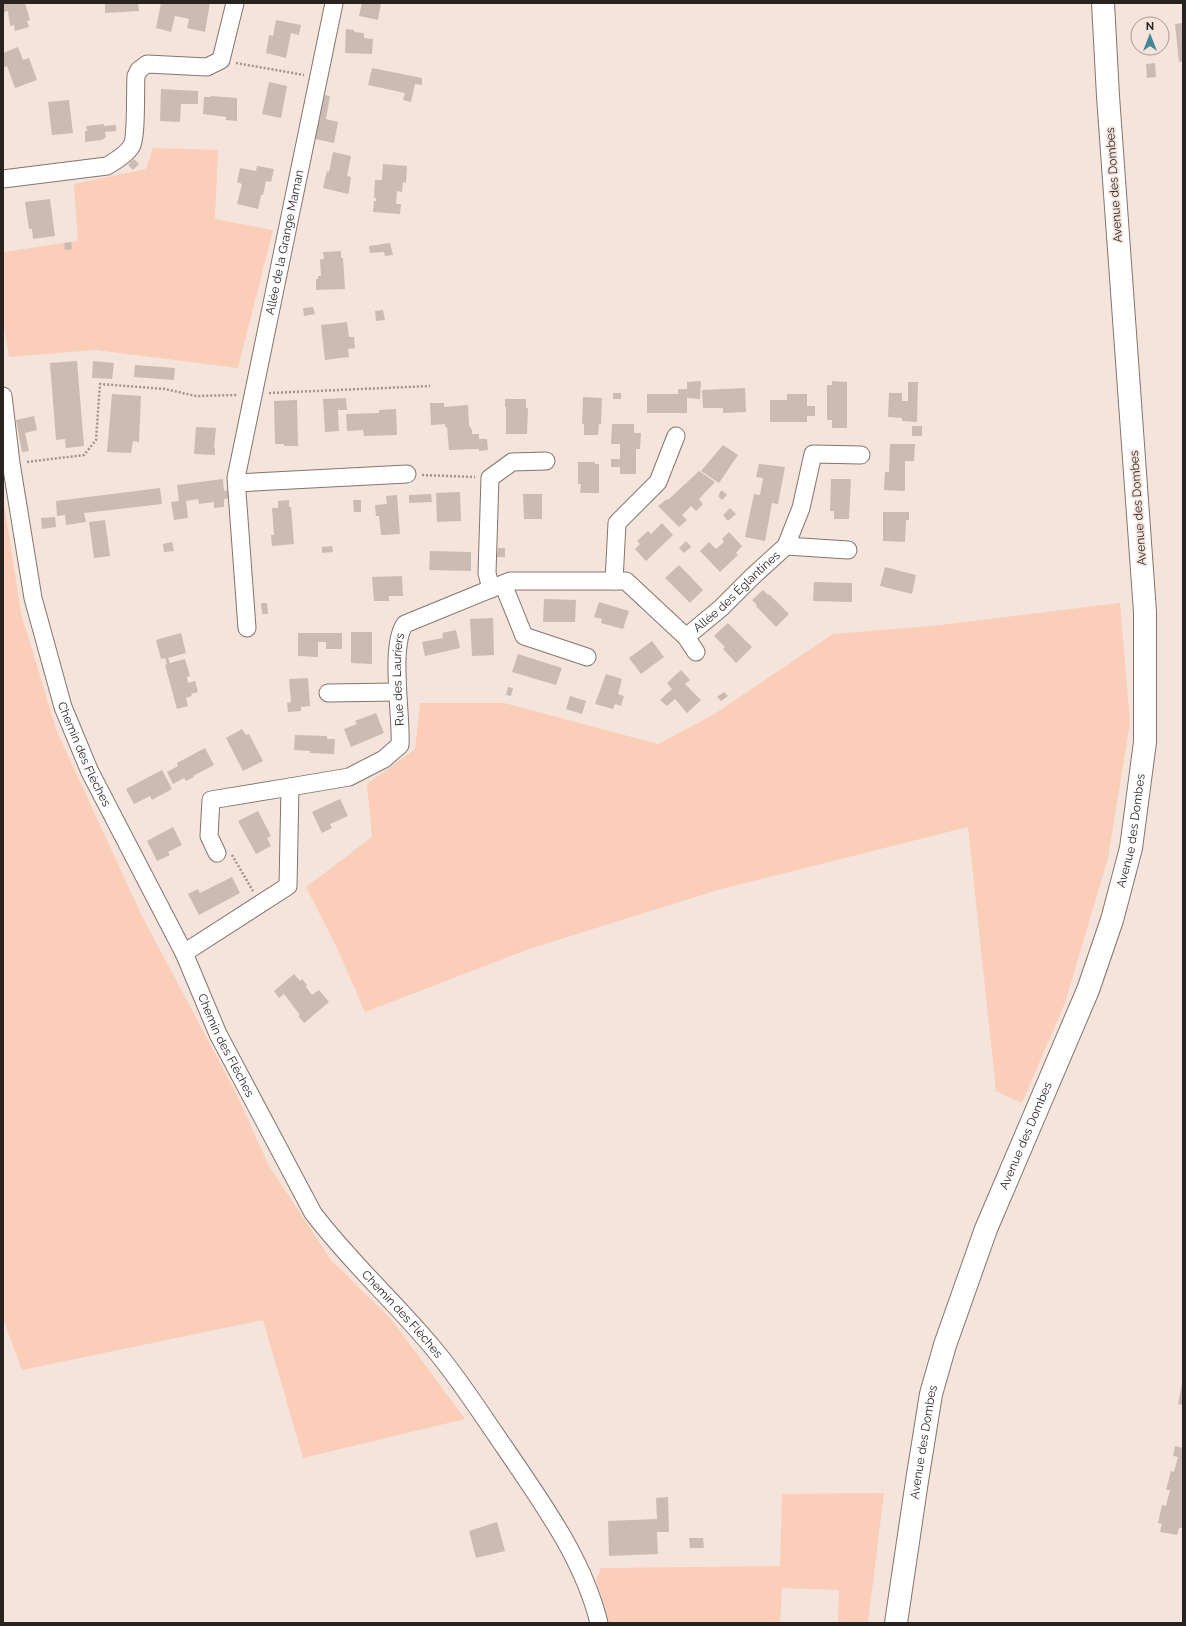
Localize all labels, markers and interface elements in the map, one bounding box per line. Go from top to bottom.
north arrow [1130,16,1170,56]
text: N [1146,20,1154,33]
street label: Avenue des Dombes [1103,127,1125,243]
street label: Allée de la Grange Maman [263,169,306,316]
street label: Avenue des Dombes [1127,450,1149,566]
street label: Allée des Églantines [690,548,783,635]
street label: Rue des Lauriers [390,631,407,726]
street label: Chemin des Flèches [55,700,114,809]
street label: Avenue des Dombes [1114,773,1148,889]
street label: Chemin des Flèches [195,992,257,1099]
street label: Avenue des Dombes [997,1080,1055,1192]
street label: Chemin des Flèches [359,1268,445,1361]
street label: Avenue des Dombes [907,1383,940,1500]

